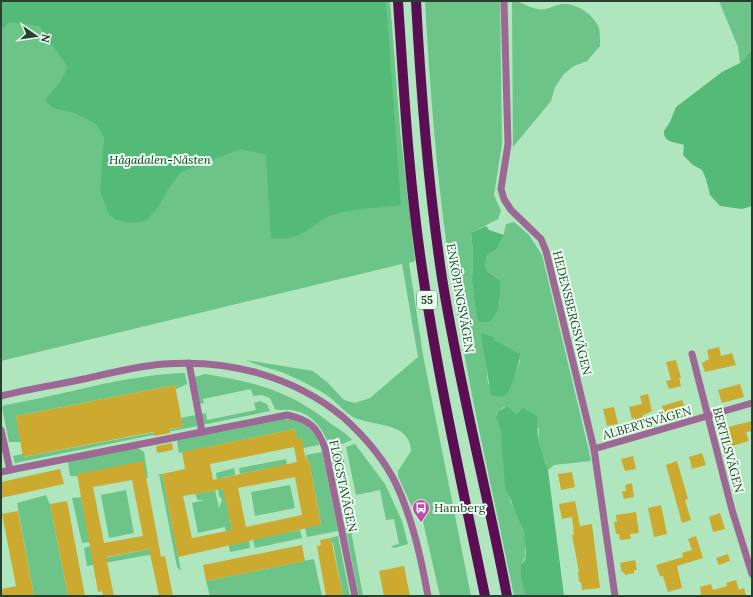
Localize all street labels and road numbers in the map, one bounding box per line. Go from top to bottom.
street label: ENKÖPINGSVÄGEN [443,242,477,354]
street label: HEDENSBERGSVÄGEN [550,249,595,377]
road number: 55 [417,291,437,309]
street label: ALBERTSVÄGEN [600,403,693,443]
street label: BERTILSVÄGEN [710,405,747,494]
street label: FLOGSTAVÄGEN [326,439,361,533]

